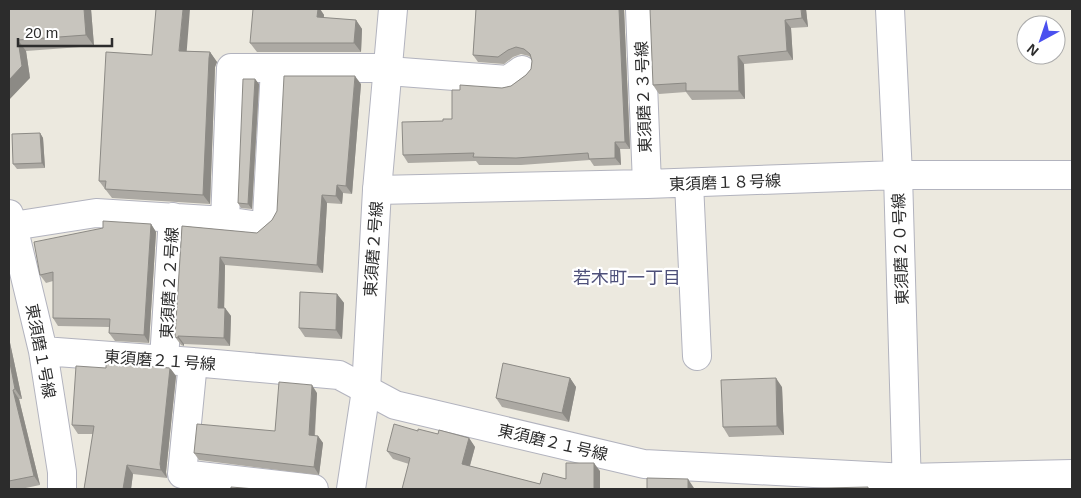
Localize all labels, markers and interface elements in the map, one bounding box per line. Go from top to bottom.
scale bar [18,15,111,47]
north arrow [1016,15,1066,65]
text: 20 m [25,24,58,41]
street label: 東須磨２３号線 [633,41,654,153]
text: N [1024,41,1042,59]
street label: 東須磨１８号線 [669,172,781,193]
street label: 東須磨２０号線 [890,193,911,305]
street label: 東須磨２号線 [362,201,385,298]
street label: 東須磨２２号線 [158,227,181,339]
district label: 若木町一丁目 [573,268,681,288]
street label: 東須磨１号線 [23,302,58,400]
street label: 東須磨２１号線 [104,348,216,373]
street label: 東須磨２１号線 [496,422,609,463]

